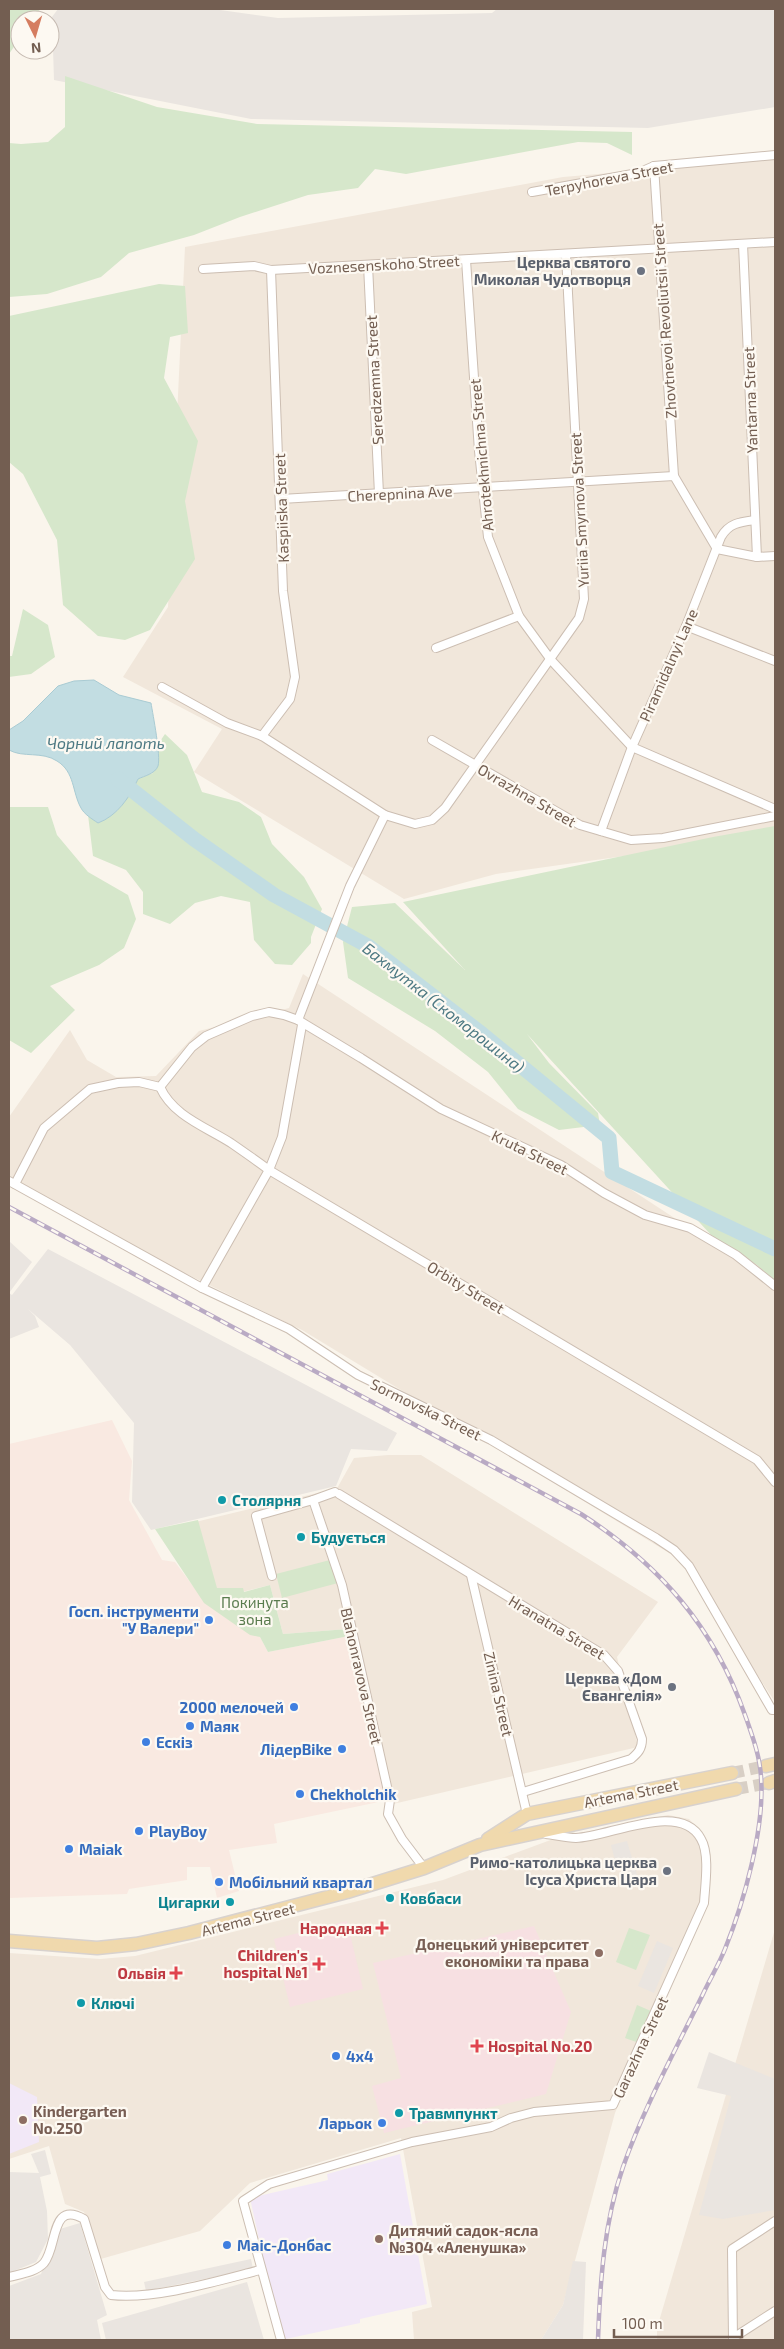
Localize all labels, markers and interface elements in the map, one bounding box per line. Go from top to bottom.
north arrow [10,10,60,60]
text: N [30,40,42,57]
street label: Terpyhoreva Street [544,157,675,199]
street label: Zhovtnevoi Revoliutsii Street [648,223,680,419]
street label: Voznesenskoho Street [308,251,460,277]
place label: Церква святого Миколая Чудотворця [474,253,631,288]
marker: Церква святого Миколая Чудотворця [635,265,647,277]
street label: Seredzemna Street [362,314,386,445]
street label: Yantarna Street [739,346,761,454]
street label: Ahrotekhnichna Street [465,378,497,532]
street label: Yuriia Smyrnova Street [566,432,592,588]
street label: Kaspiiska Street [270,453,292,563]
street label: Cherepnina Ave [347,481,453,505]
street label: Piramidalnyi Lane [635,606,701,724]
water label: Чорний лапоть [47,733,165,752]
street label: Ovrazhna Street [475,760,580,831]
water label: Бахмутка (Скоморошина) [359,938,529,1076]
street label: Kruta Street [489,1126,571,1178]
street label: Orbity Street [424,1257,508,1317]
street label: Sormovska Street [368,1374,485,1444]
place label: Столярня [232,1491,301,1509]
marker: Столярня [216,1494,228,1506]
place label: Будується [311,1528,386,1546]
marker: Будується [295,1531,307,1543]
street label: Hranatna Street [506,1591,609,1663]
park label: Покинута зона [221,1593,289,1628]
place label: Госп. інструменти "У Валери" [68,1602,199,1637]
street label: Blahonravova Street [338,1606,387,1746]
marker: Госп. інструменти "У Валери" [203,1614,215,1626]
street label: Zinina Street [480,1650,518,1738]
place label: Церква «Дом Євангелія» [565,1669,662,1704]
marker: Церква «Дом Євангелія» [666,1681,678,1693]
place label: 2000 мелочей [180,1698,284,1716]
marker: 2000 мелочей [288,1701,300,1713]
place label: Маяк [200,1717,240,1735]
marker: Маяк [184,1720,196,1732]
place label: Ескіз [156,1733,193,1751]
marker: Ескіз [140,1736,152,1748]
place label: ЛідерBike [260,1740,332,1758]
marker: ЛідерBike [336,1743,348,1755]
street label: Artema Street [582,1775,680,1811]
place label: Chekholchik [310,1785,397,1803]
marker: Chekholchik [294,1788,306,1800]
place label: PlayBoy [149,1822,207,1841]
marker: PlayBoy [133,1825,145,1837]
place label: Maiak [79,1840,123,1858]
marker: Maiak [63,1843,75,1855]
place label: Римо-католицька церква Ісуса Христа Царя [470,1853,657,1888]
marker: Римо-католицька церква Ісуса Христа Царя [661,1865,673,1877]
place label: Мобільний квартал [229,1873,372,1891]
marker: Мобільний квартал [213,1876,225,1888]
place label: Ковбаси [400,1889,461,1907]
marker: Ковбаси [384,1892,396,1904]
place label: Цигарки [158,1893,220,1911]
marker: Цигарки [224,1896,236,1908]
street label: Artema Street [199,1899,297,1939]
place label: Народная [300,1919,372,1937]
marker: Народная [376,1922,388,1934]
place label: Донецький університет економіки та права [416,1935,589,1970]
place label: Children's hospital №1 [223,1946,308,1981]
marker: Донецький університет економіки та права [593,1947,605,1959]
marker: Children's hospital №1 [312,1957,326,1971]
place label: Ольвія [118,1964,166,1982]
marker: Ольвія [170,1967,182,1979]
street label: Garazhna Street [609,1993,672,2101]
place label: Ключі [91,1994,135,2012]
marker: Ключі [75,1997,87,2009]
place label: Hospital No.20 [488,2037,592,2055]
marker: Hospital No.20 [470,2039,484,2053]
place label: 4x4 [346,2047,374,2065]
marker: 4x4 [330,2050,342,2062]
place label: Kindergarten No.250 [33,2102,127,2137]
place label: Травмпункт [409,2104,498,2122]
marker: Травмпункт [393,2107,405,2119]
marker: Kindergarten No.250 [17,2114,29,2126]
place label: Ларьок [319,2114,373,2132]
marker: Ларьок [376,2117,388,2129]
place label: Дитячий садок-ясла №304 «Аленушка» [389,2221,538,2256]
marker: Дитячий садок-ясла №304 «Аленушка» [373,2233,385,2245]
place label: Маіс-Донбас [237,2236,332,2254]
marker: Маіс-Донбас [221,2239,233,2251]
scale bar [614,2306,742,2338]
text: 100 m [622,2314,663,2332]

